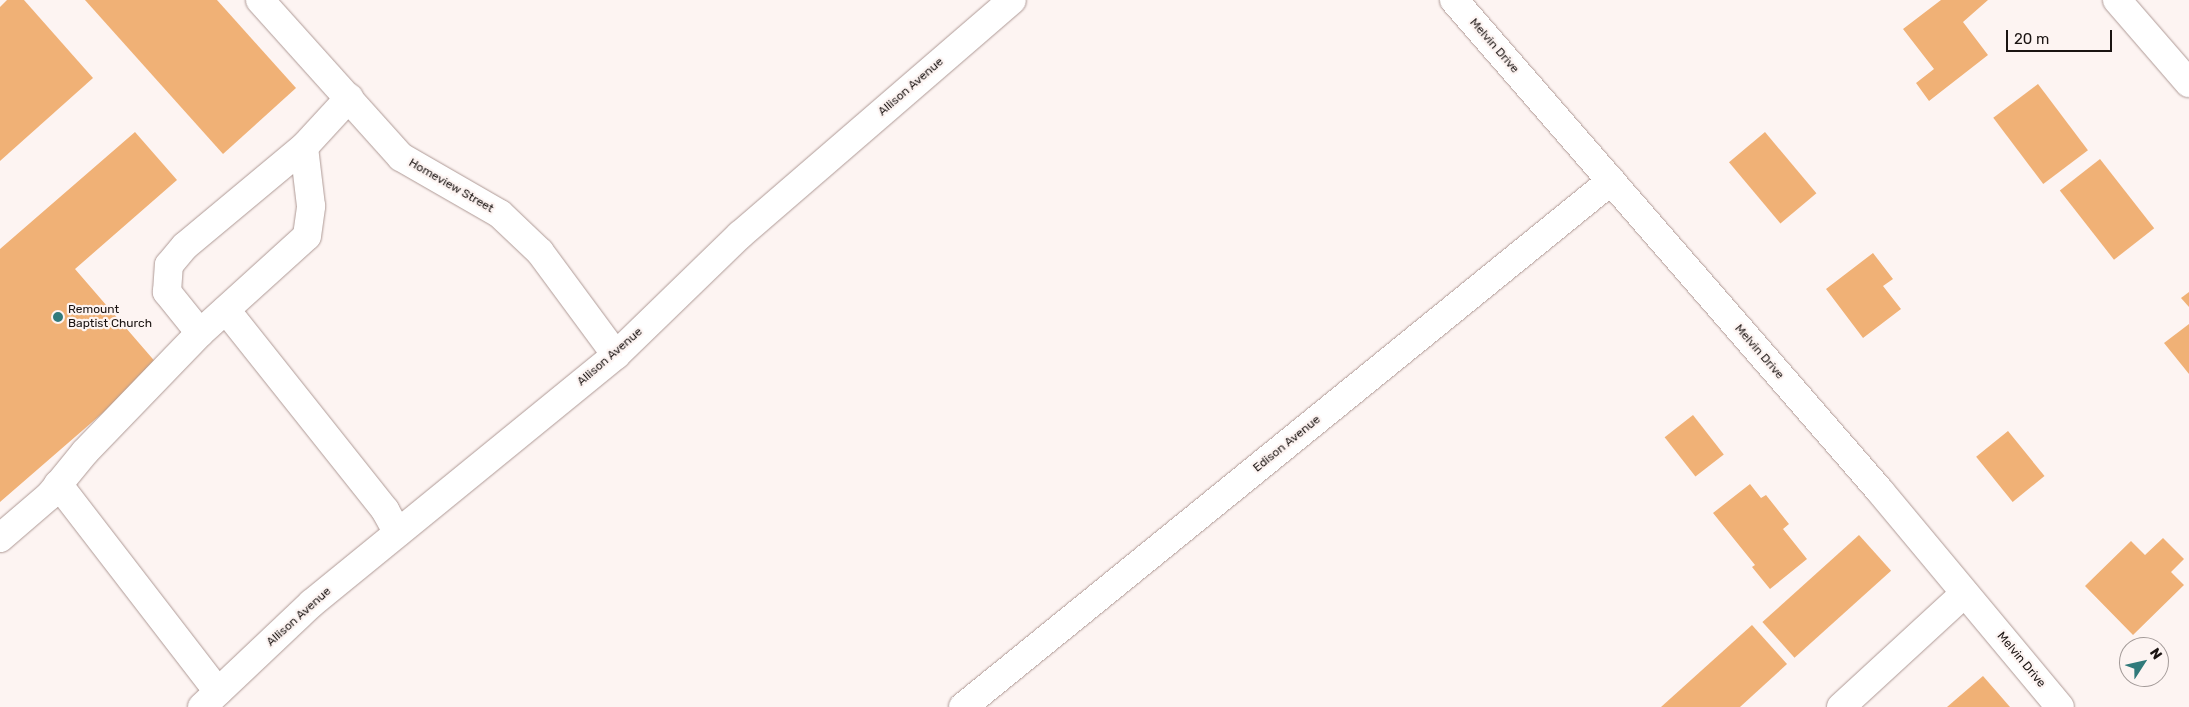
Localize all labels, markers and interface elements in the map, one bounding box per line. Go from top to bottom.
street label: Melvin Drive [1466,16,1522,76]
scale bar [2009,20,2115,52]
text: 20 m [2014,30,2049,48]
street label: Allison Avenue [875,55,947,119]
street label: Homeview Street [406,156,496,216]
place label: Remount Baptist Church [68,303,152,331]
marker: Remount Baptist Church [52,311,64,323]
street label: Melvin Drive [1731,322,1787,382]
street label: Allison Avenue [574,325,646,389]
street label: Edison Avenue [1250,412,1324,476]
street label: Allison Avenue [264,584,334,650]
street label: Melvin Drive [1994,629,2048,691]
north arrow [2119,637,2169,687]
text: N [2146,645,2166,663]

